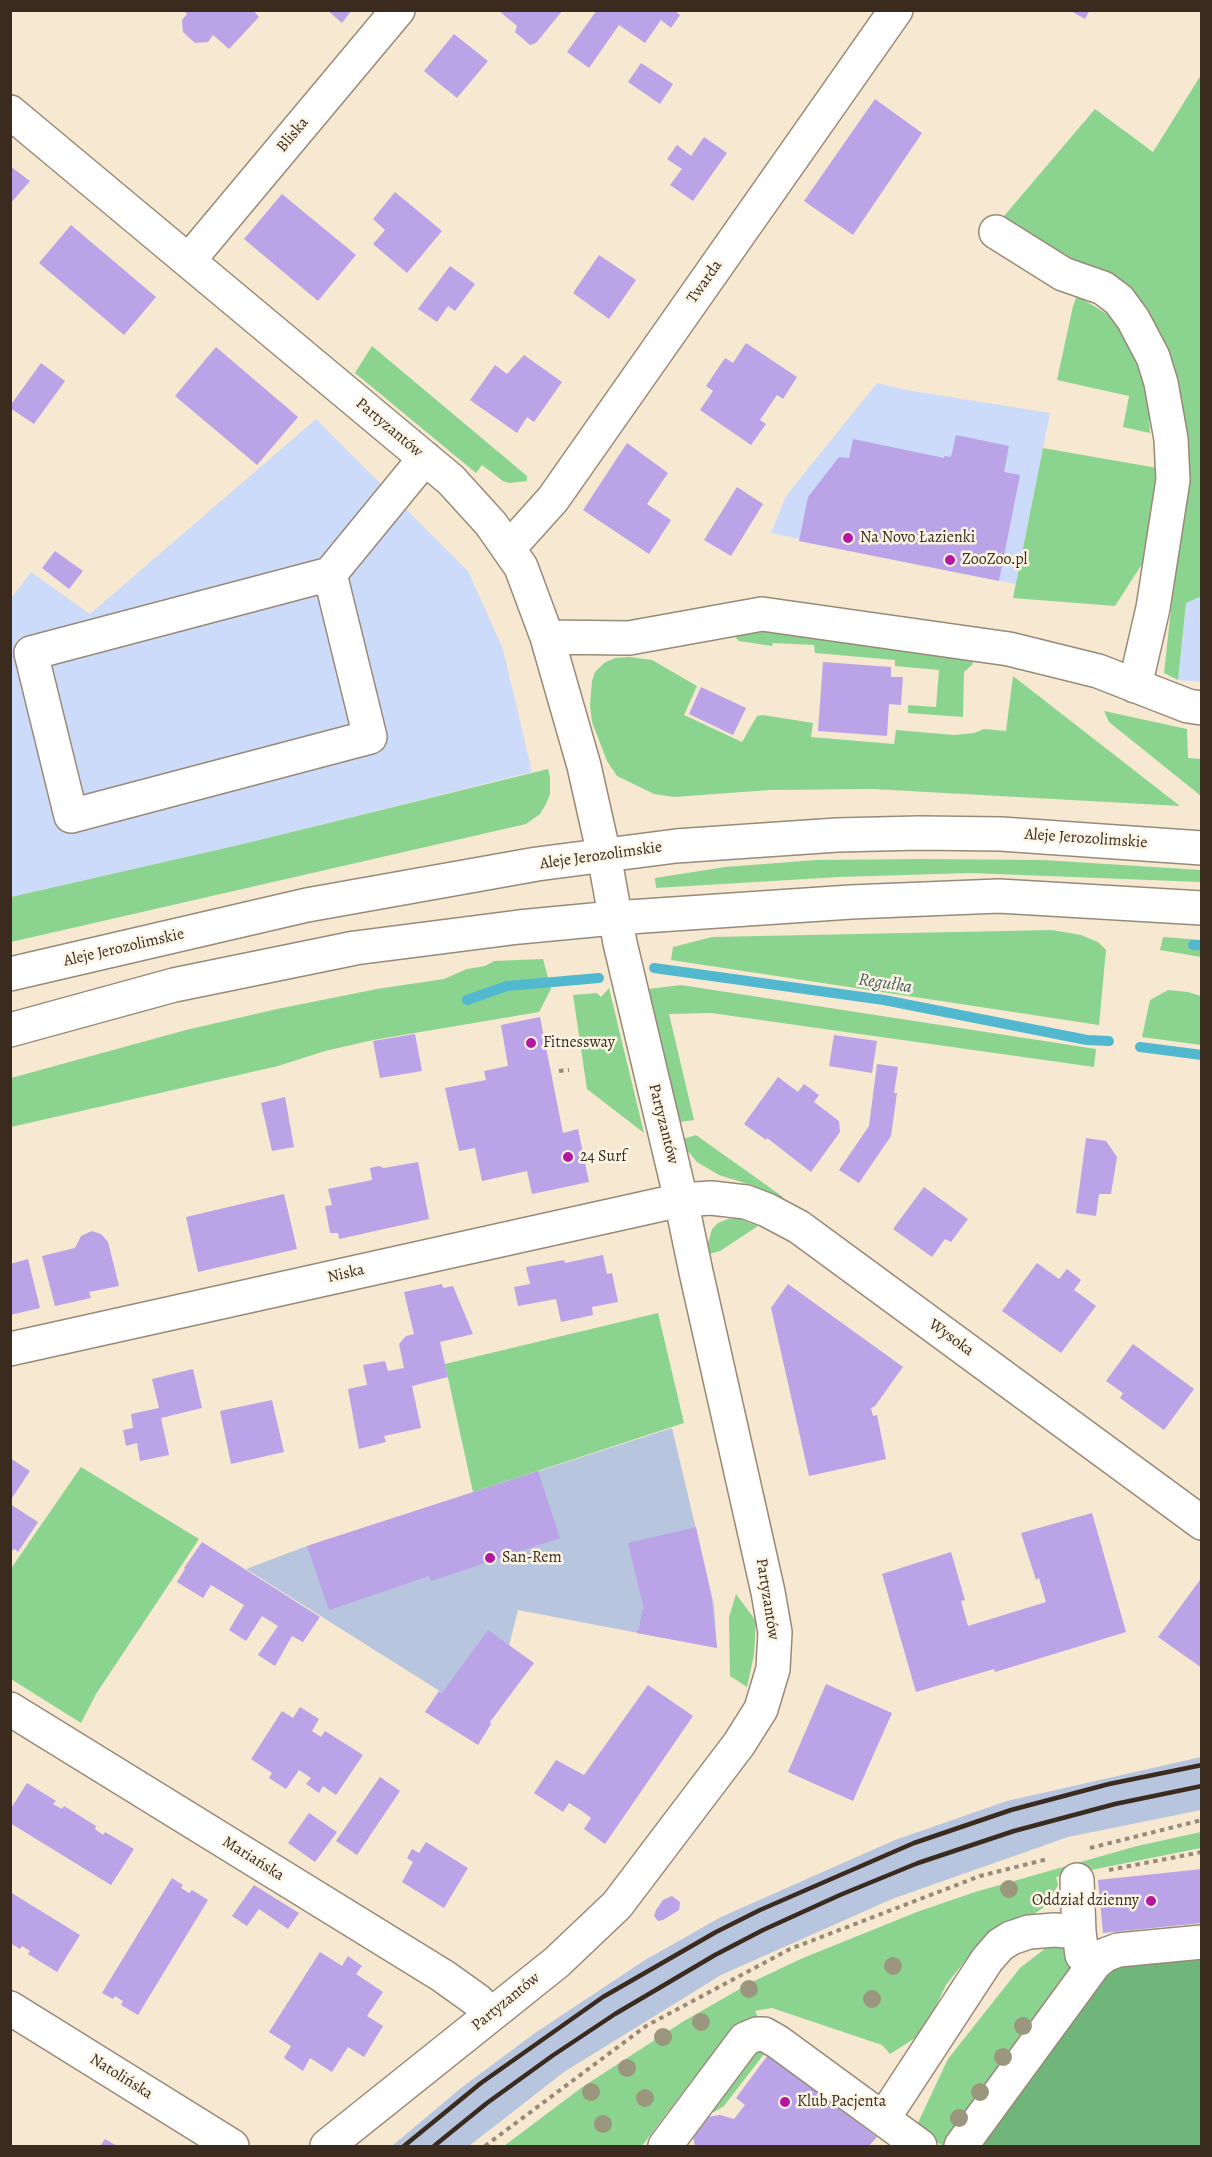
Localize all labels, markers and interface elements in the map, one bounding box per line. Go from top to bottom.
street label: Bliska [273,114,313,156]
street label: Twarda [683,257,727,307]
street label: Partyzantów [351,394,427,462]
place label: Na Novo Łazienki [860,528,975,548]
marker: Na Novo Łazienki [841,531,855,545]
place label: ZooZoo.pl [962,550,1028,570]
marker: ZooZoo.pl [943,553,957,567]
street label: Aleje Jerozolimskie [1024,825,1148,853]
street label: Aleje Jerozolimskie [539,838,663,874]
street label: Aleje Jerozolimskie [62,925,186,971]
water label: Regułka [857,969,913,999]
place label: Fitnessway [543,1033,615,1053]
marker: Fitnessway [524,1036,538,1050]
street label: Partyzantów [644,1082,682,1166]
place label: 24 Surf [580,1147,627,1167]
marker: 24 Surf [561,1150,575,1164]
street label: Niska [326,1260,366,1288]
street label: Wysoka [925,1315,977,1361]
place label: San-Rem [502,1548,562,1568]
marker: San-Rem [483,1551,497,1565]
street label: Partyzantów [751,1557,783,1641]
street label: Mariańska [218,1832,288,1886]
place label: Oddział dzienny [1032,1891,1139,1911]
marker: Oddział dzienny [1144,1894,1158,1908]
street label: Partyzantów [468,1969,544,2035]
street label: Natolińska [86,2050,156,2104]
place label: Klub Pacjenta [797,2092,886,2112]
marker: Klub Pacjenta [778,2095,792,2109]

